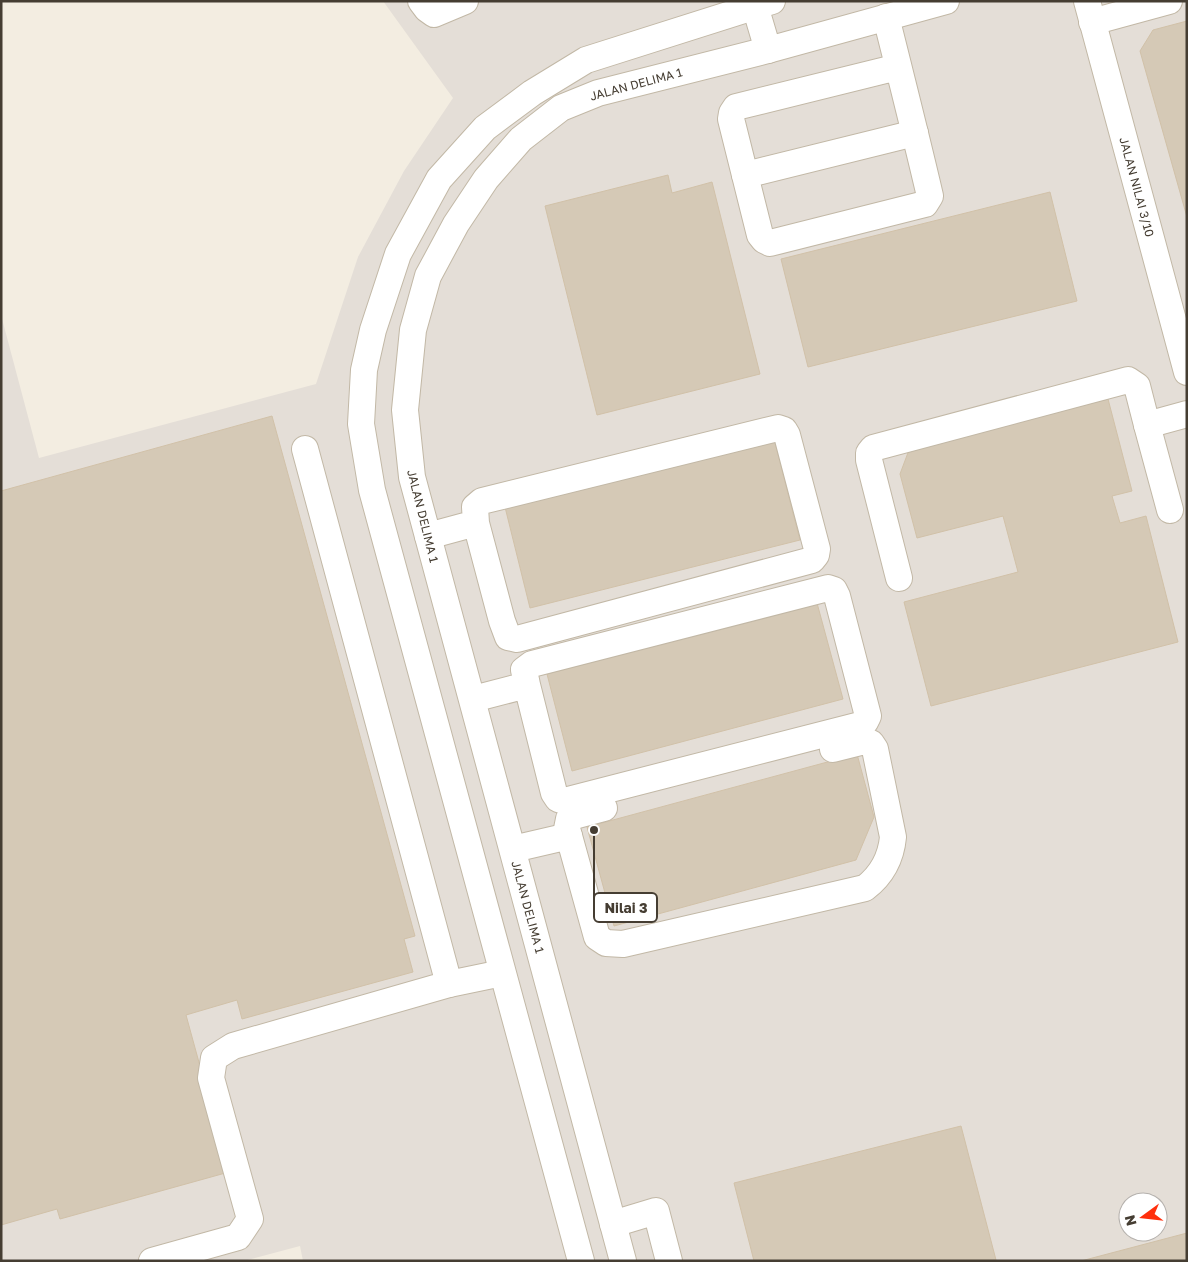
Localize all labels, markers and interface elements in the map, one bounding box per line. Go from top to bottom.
street label: JALAN DELIMA 1 [588,64,684,104]
street label: JALAN NILAI 3/10 [1116,135,1158,239]
street label: JALAN DELIMA 1 [404,468,442,564]
street label: JALAN DELIMA 1 [508,859,548,955]
callout: Nilai 3 [594,893,657,922]
text: Nilai 3 [604,899,648,916]
north arrow [1118,1192,1168,1242]
text: N [1120,1213,1140,1228]

